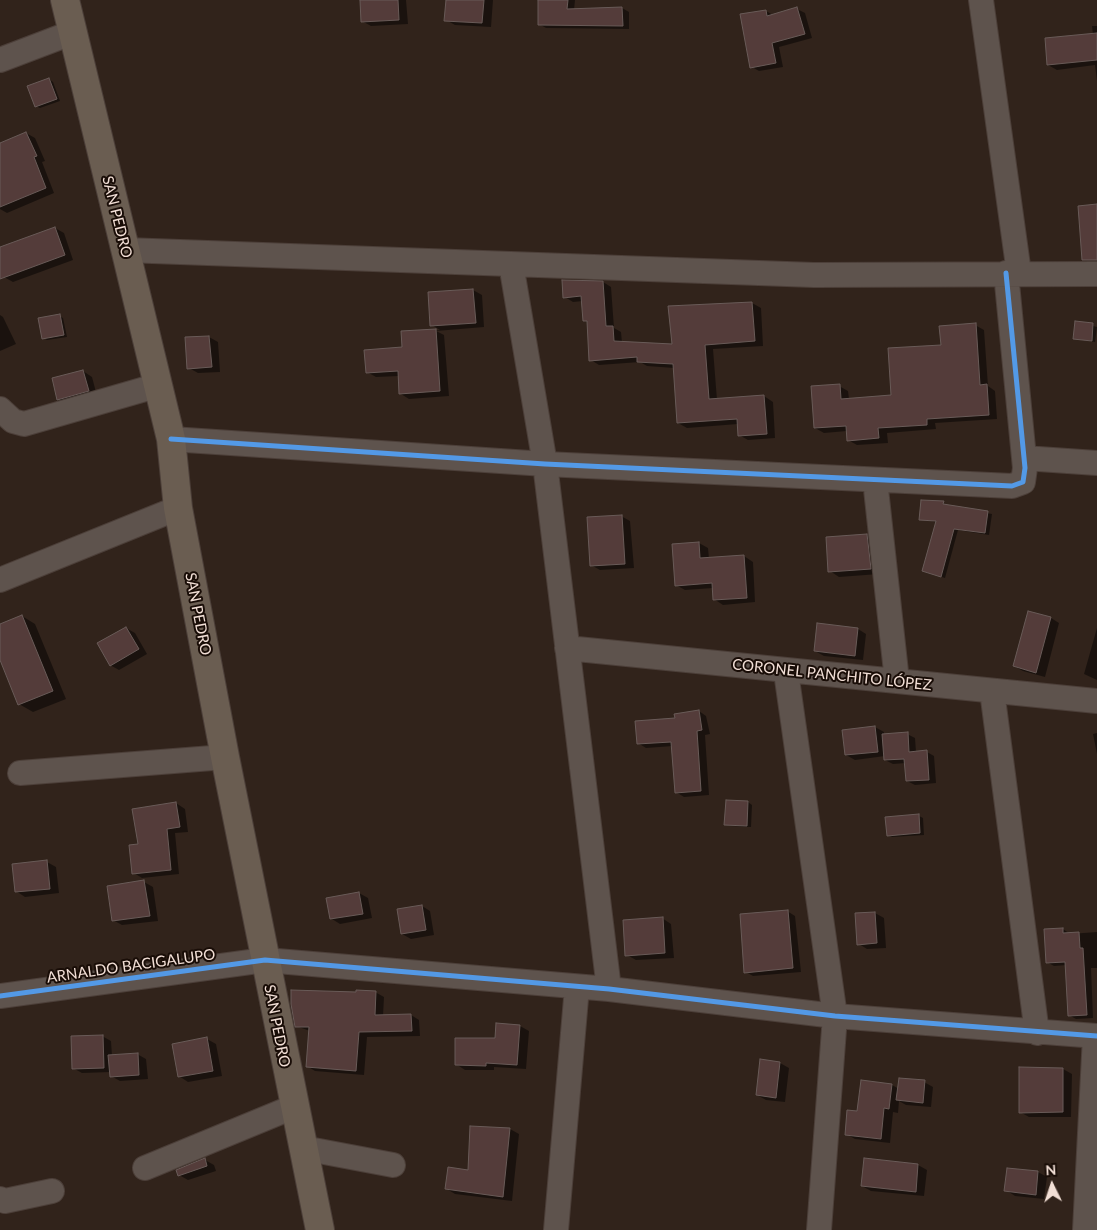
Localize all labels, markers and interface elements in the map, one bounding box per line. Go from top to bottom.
street label: SAN PEDRO [98,174,136,260]
street label: SAN PEDRO [181,571,215,657]
street label: CORONEL PANCHITO LÓPEZ [731,656,933,694]
street label: ARNALDO BACIGALUPO [46,945,216,987]
street label: SAN PEDRO [260,983,294,1069]
north arrow [1027,1160,1077,1210]
text: N [1045,1161,1057,1178]

